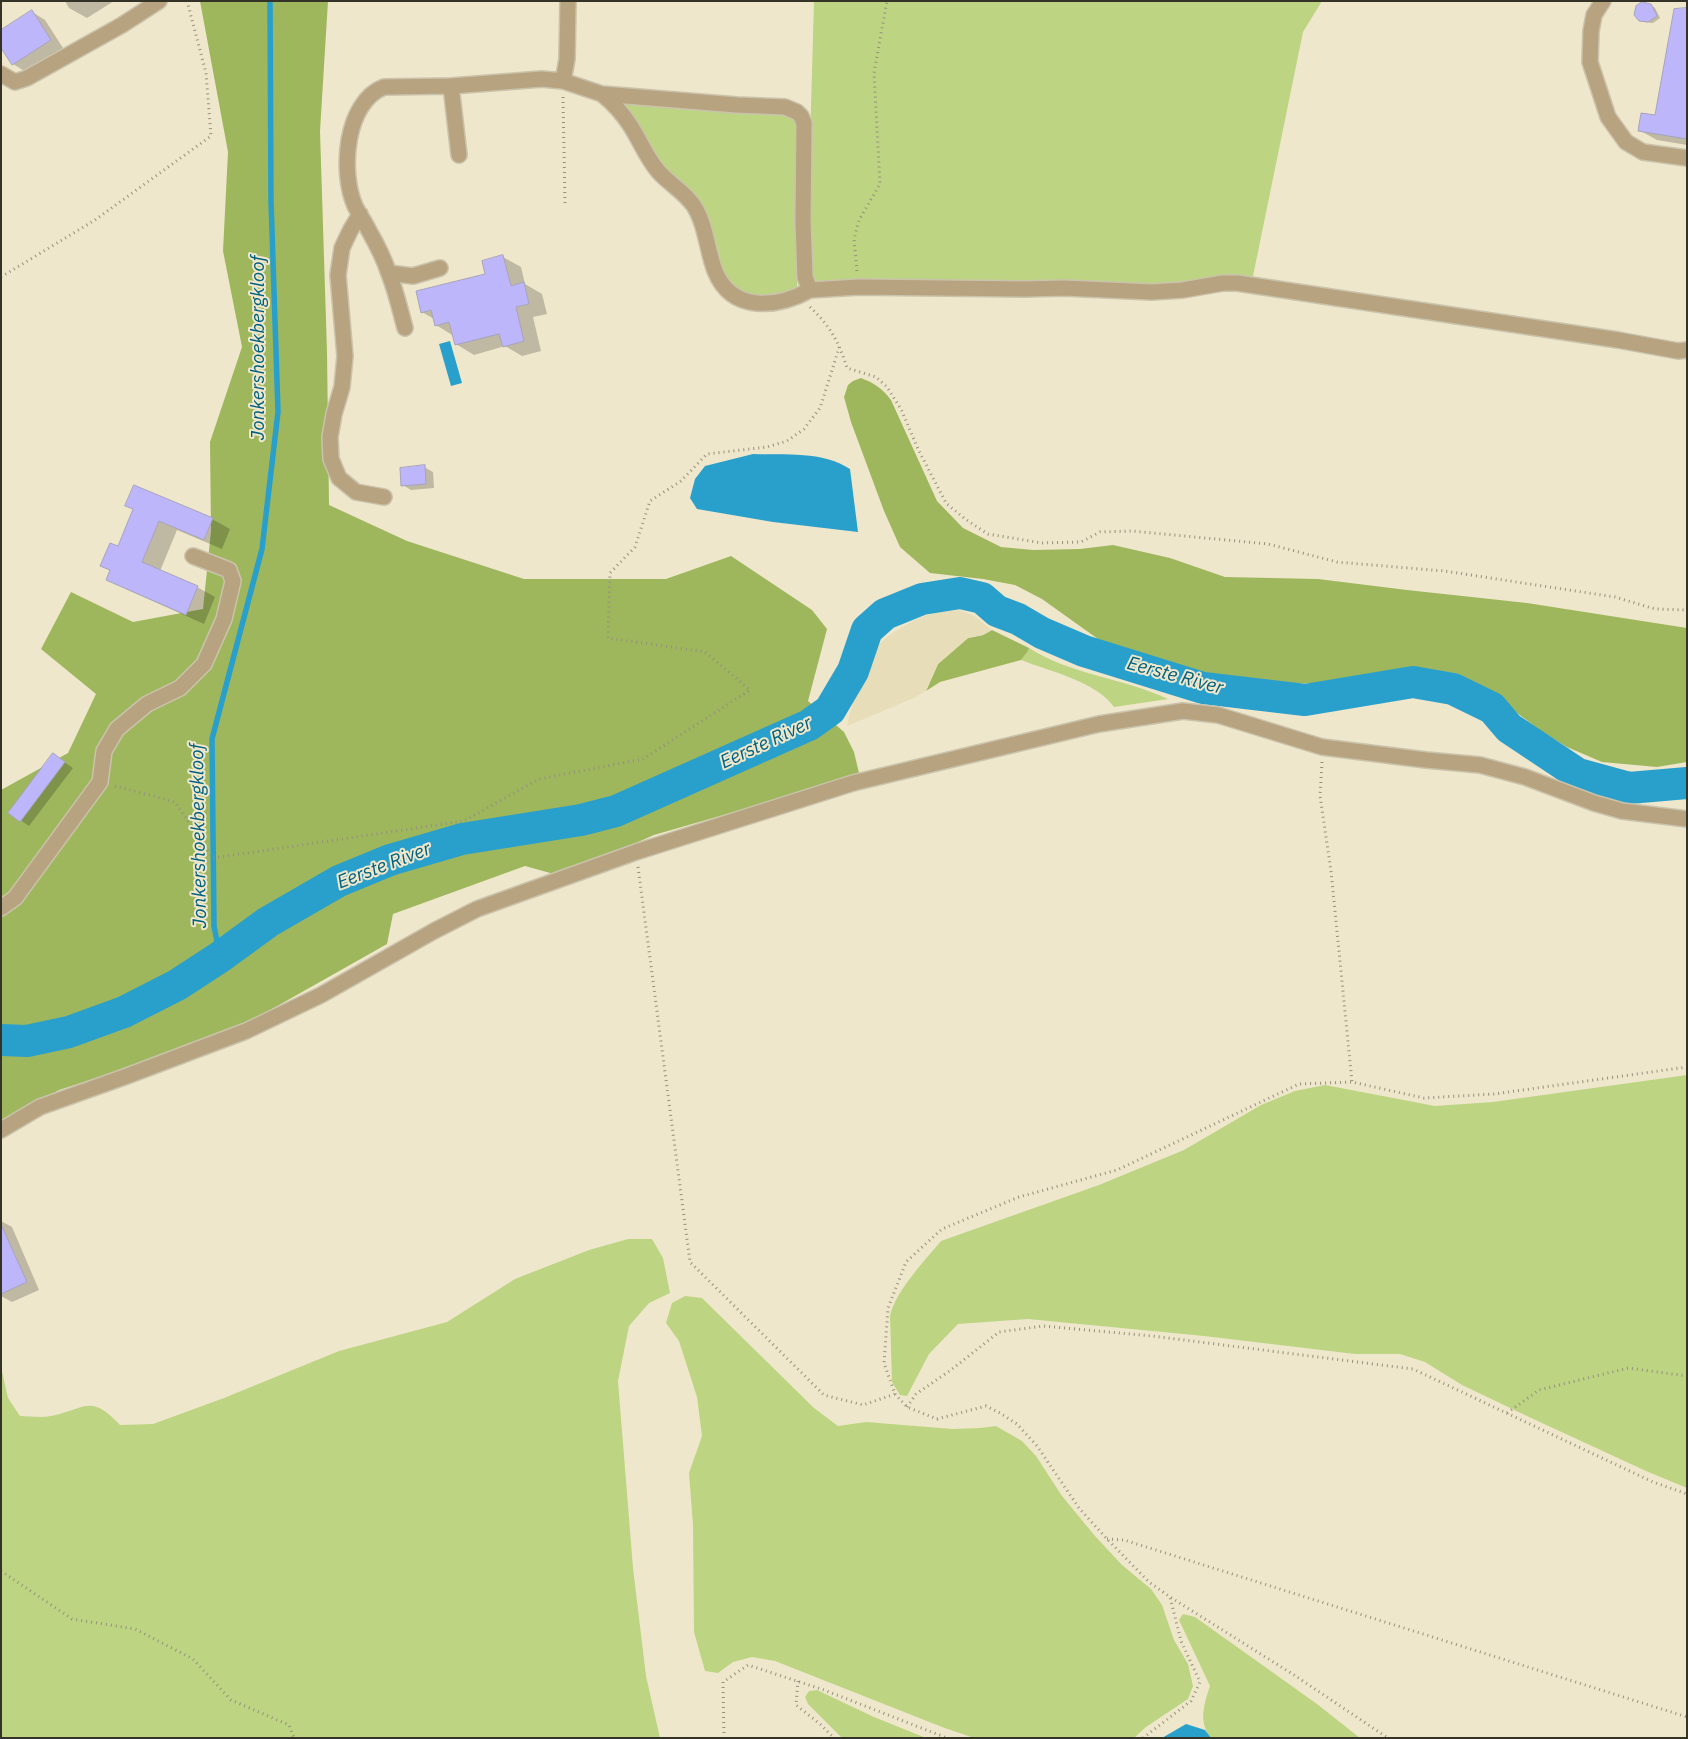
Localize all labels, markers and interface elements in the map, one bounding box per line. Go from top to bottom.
water label: Jonkershoekbergkloof [248,256,270,440]
water label: Eerste River [1124,652,1226,700]
water label: Eerste River [717,712,815,774]
water label: Jonkershoekbergkloof [186,743,212,929]
water label: Eerste River [334,838,434,894]

